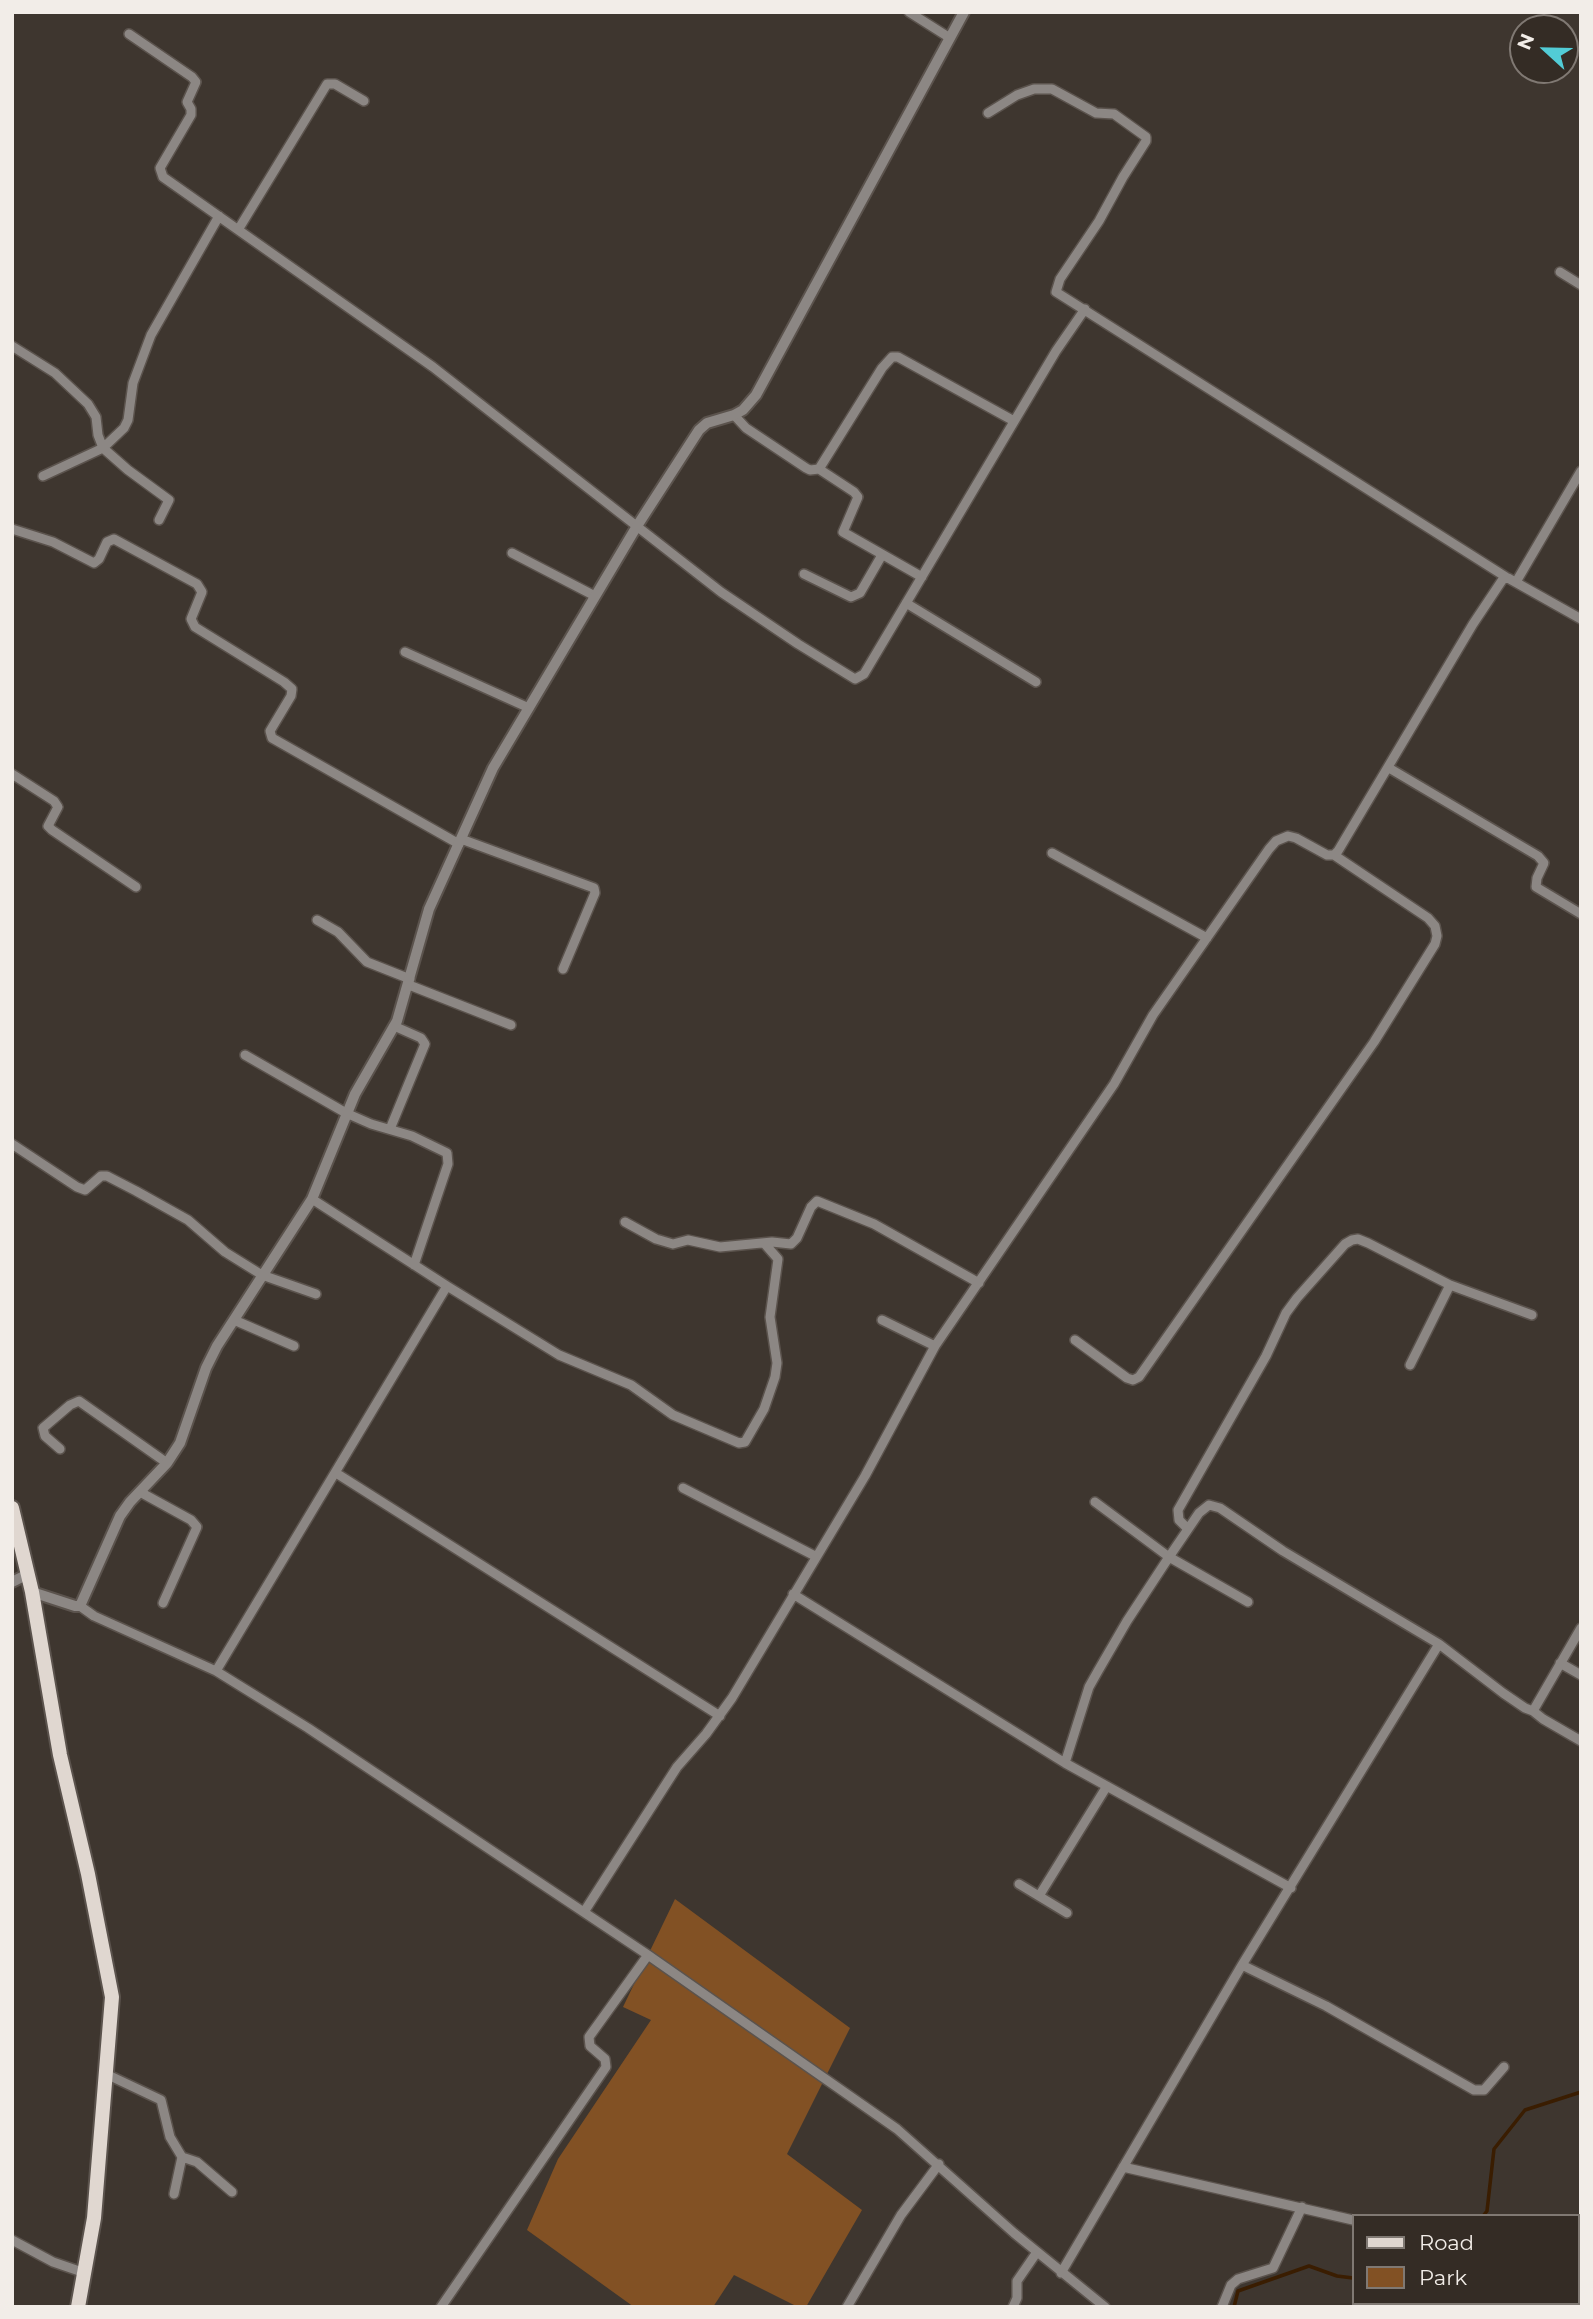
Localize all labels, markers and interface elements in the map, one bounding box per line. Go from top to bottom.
north arrow [1509,14,1579,84]
text: N [1512,30,1539,53]
legend [1352,2214,1579,2305]
text: Road [1419,2230,1474,2255]
text: Park [1419,2265,1467,2290]

